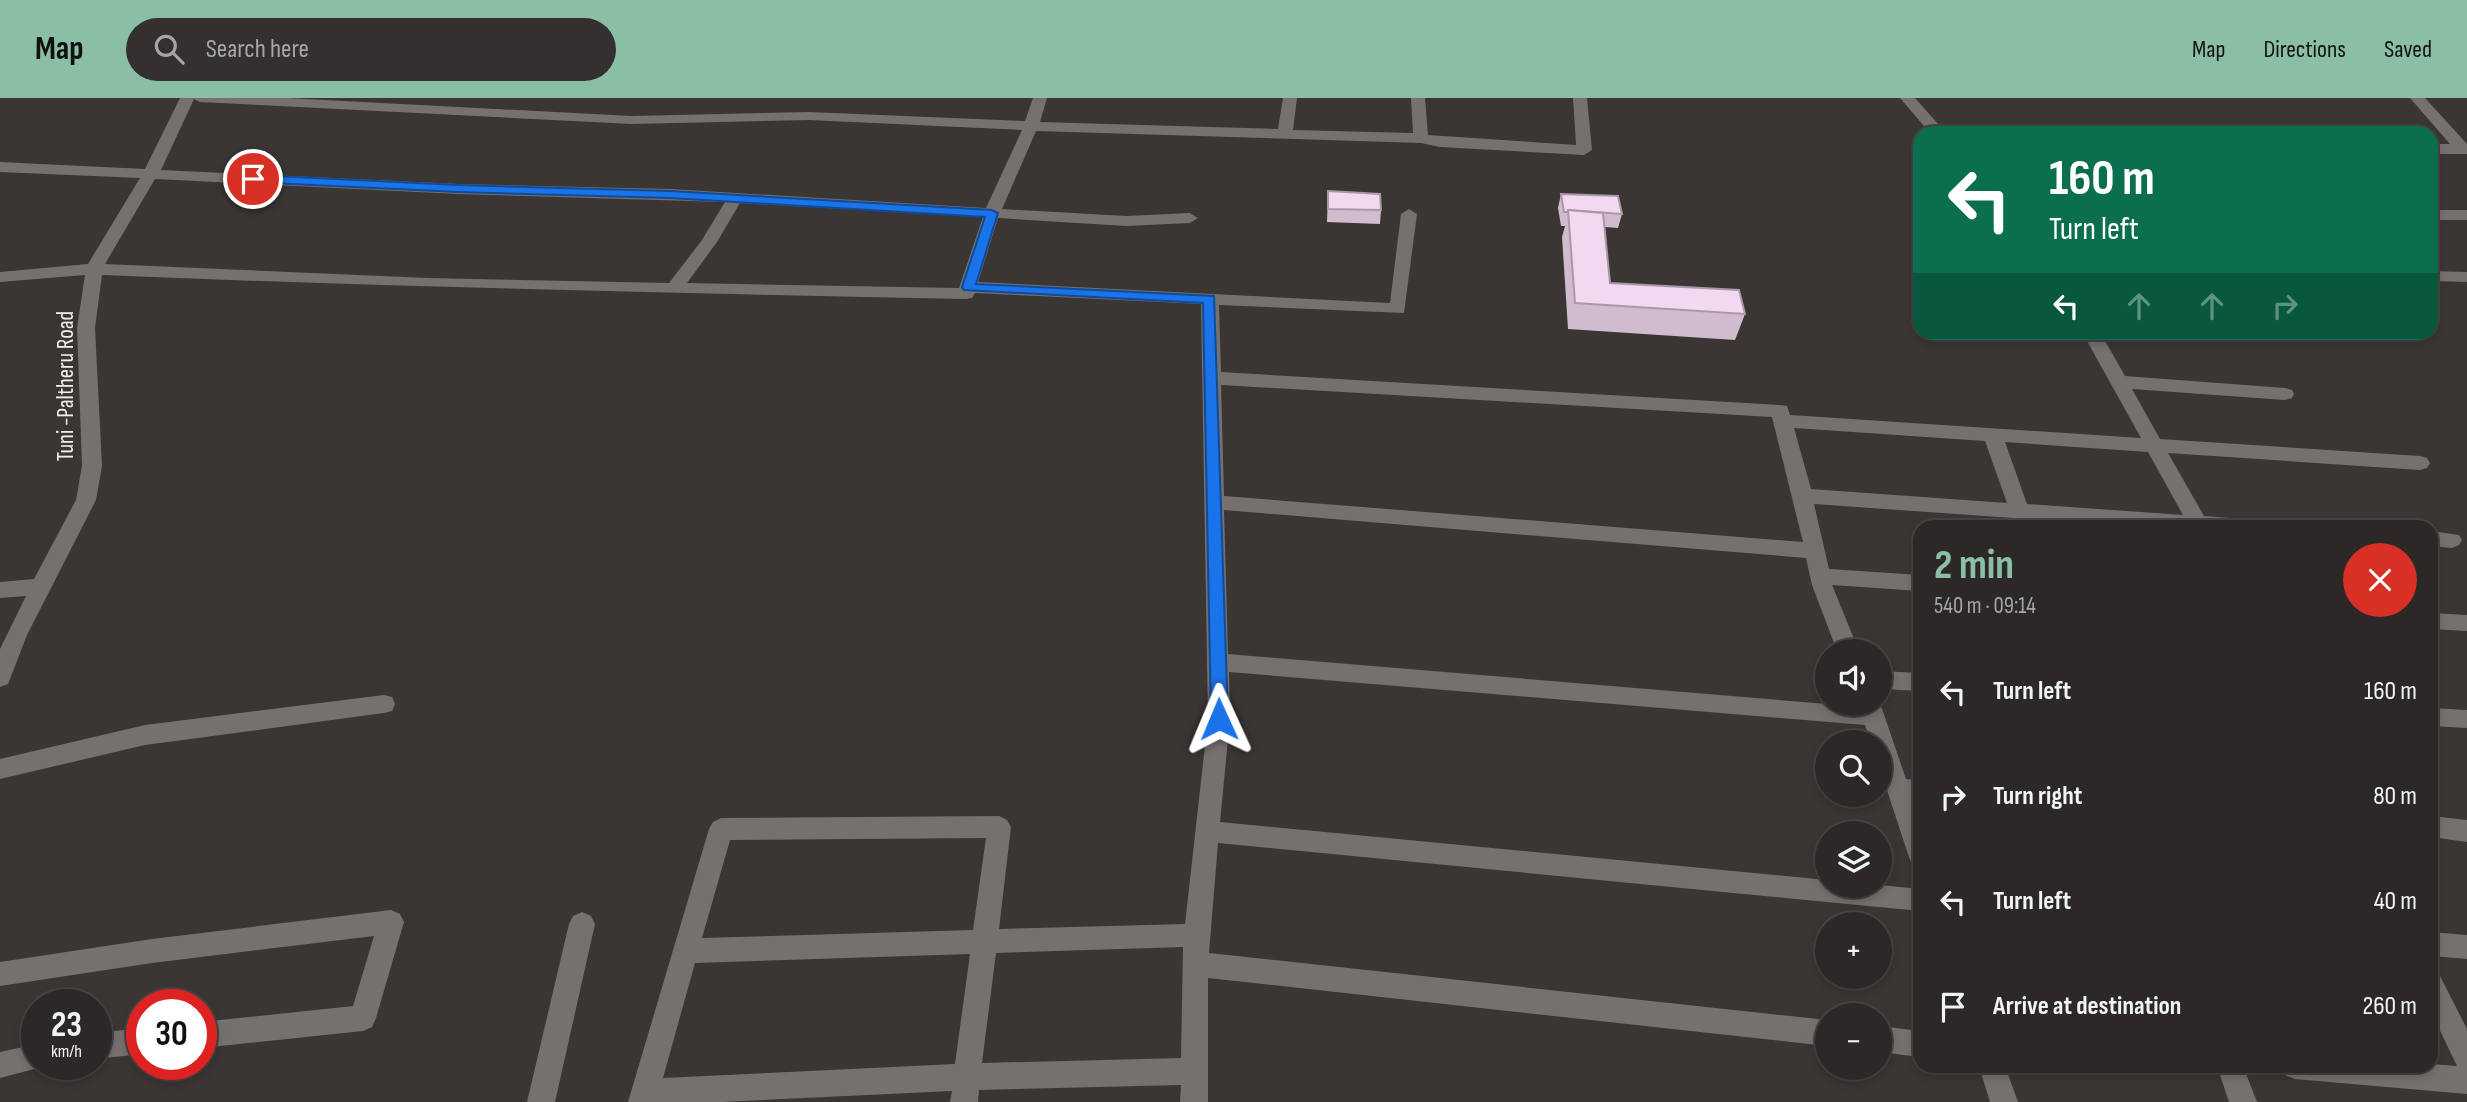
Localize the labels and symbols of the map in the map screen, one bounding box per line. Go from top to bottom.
pin [223,149,283,209]
street label: Tuni -Paltheru Road [52,311,80,461]
position arrow [1182,682,1256,756]
speed limit sign: 30 [126,989,217,1080]

